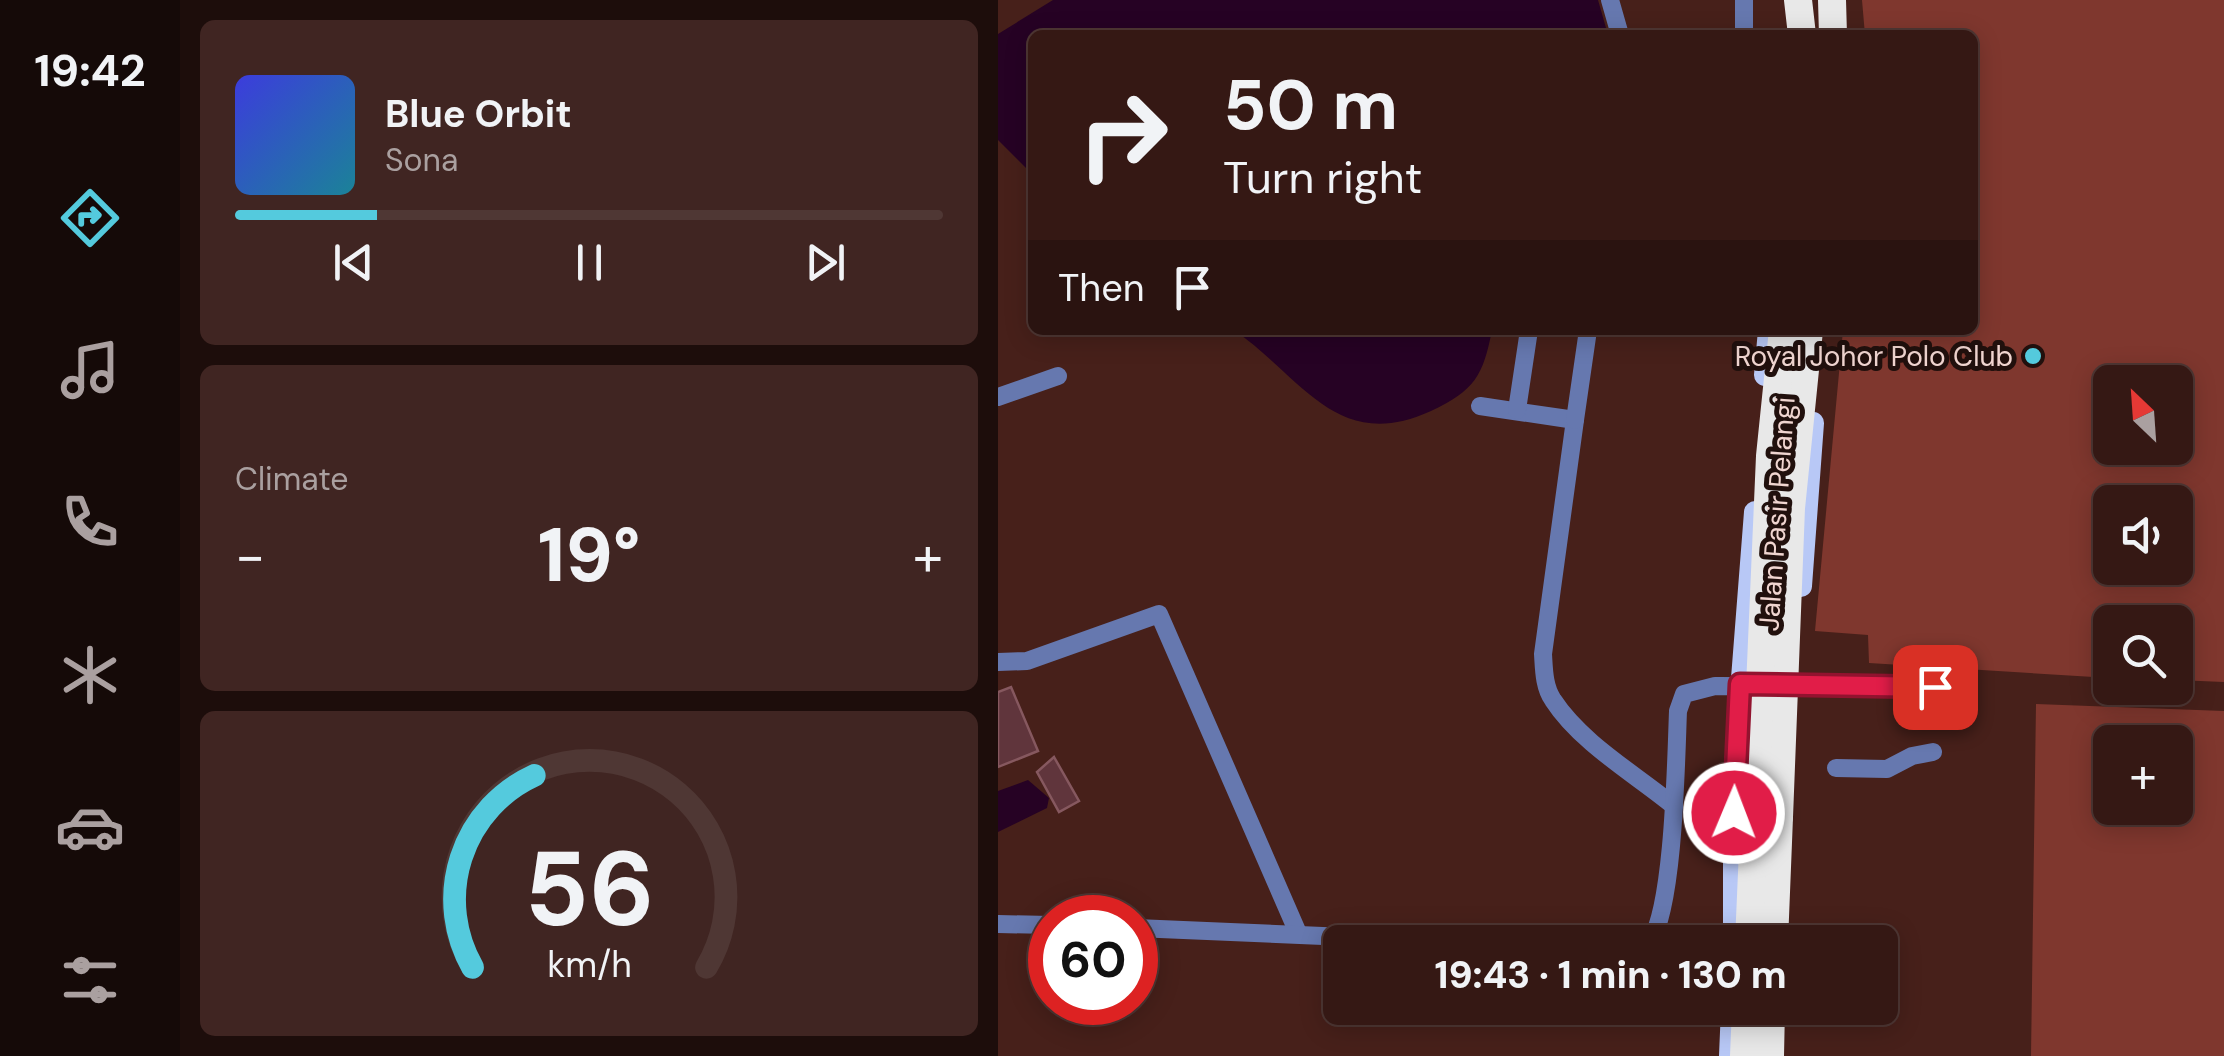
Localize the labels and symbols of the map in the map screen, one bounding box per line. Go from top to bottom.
place label: Royal Johor Polo Club [1735,338,2013,375]
marker: Royal Johor Polo Club [2022,345,2044,367]
north arrow [2093,365,2193,465]
street label: Jalan Pasir Pelangi [1750,396,1804,632]
pin [1893,645,1978,730]
position arrow [1682,761,1786,865]
speed limit sign: 60 [1028,895,1158,1025]

